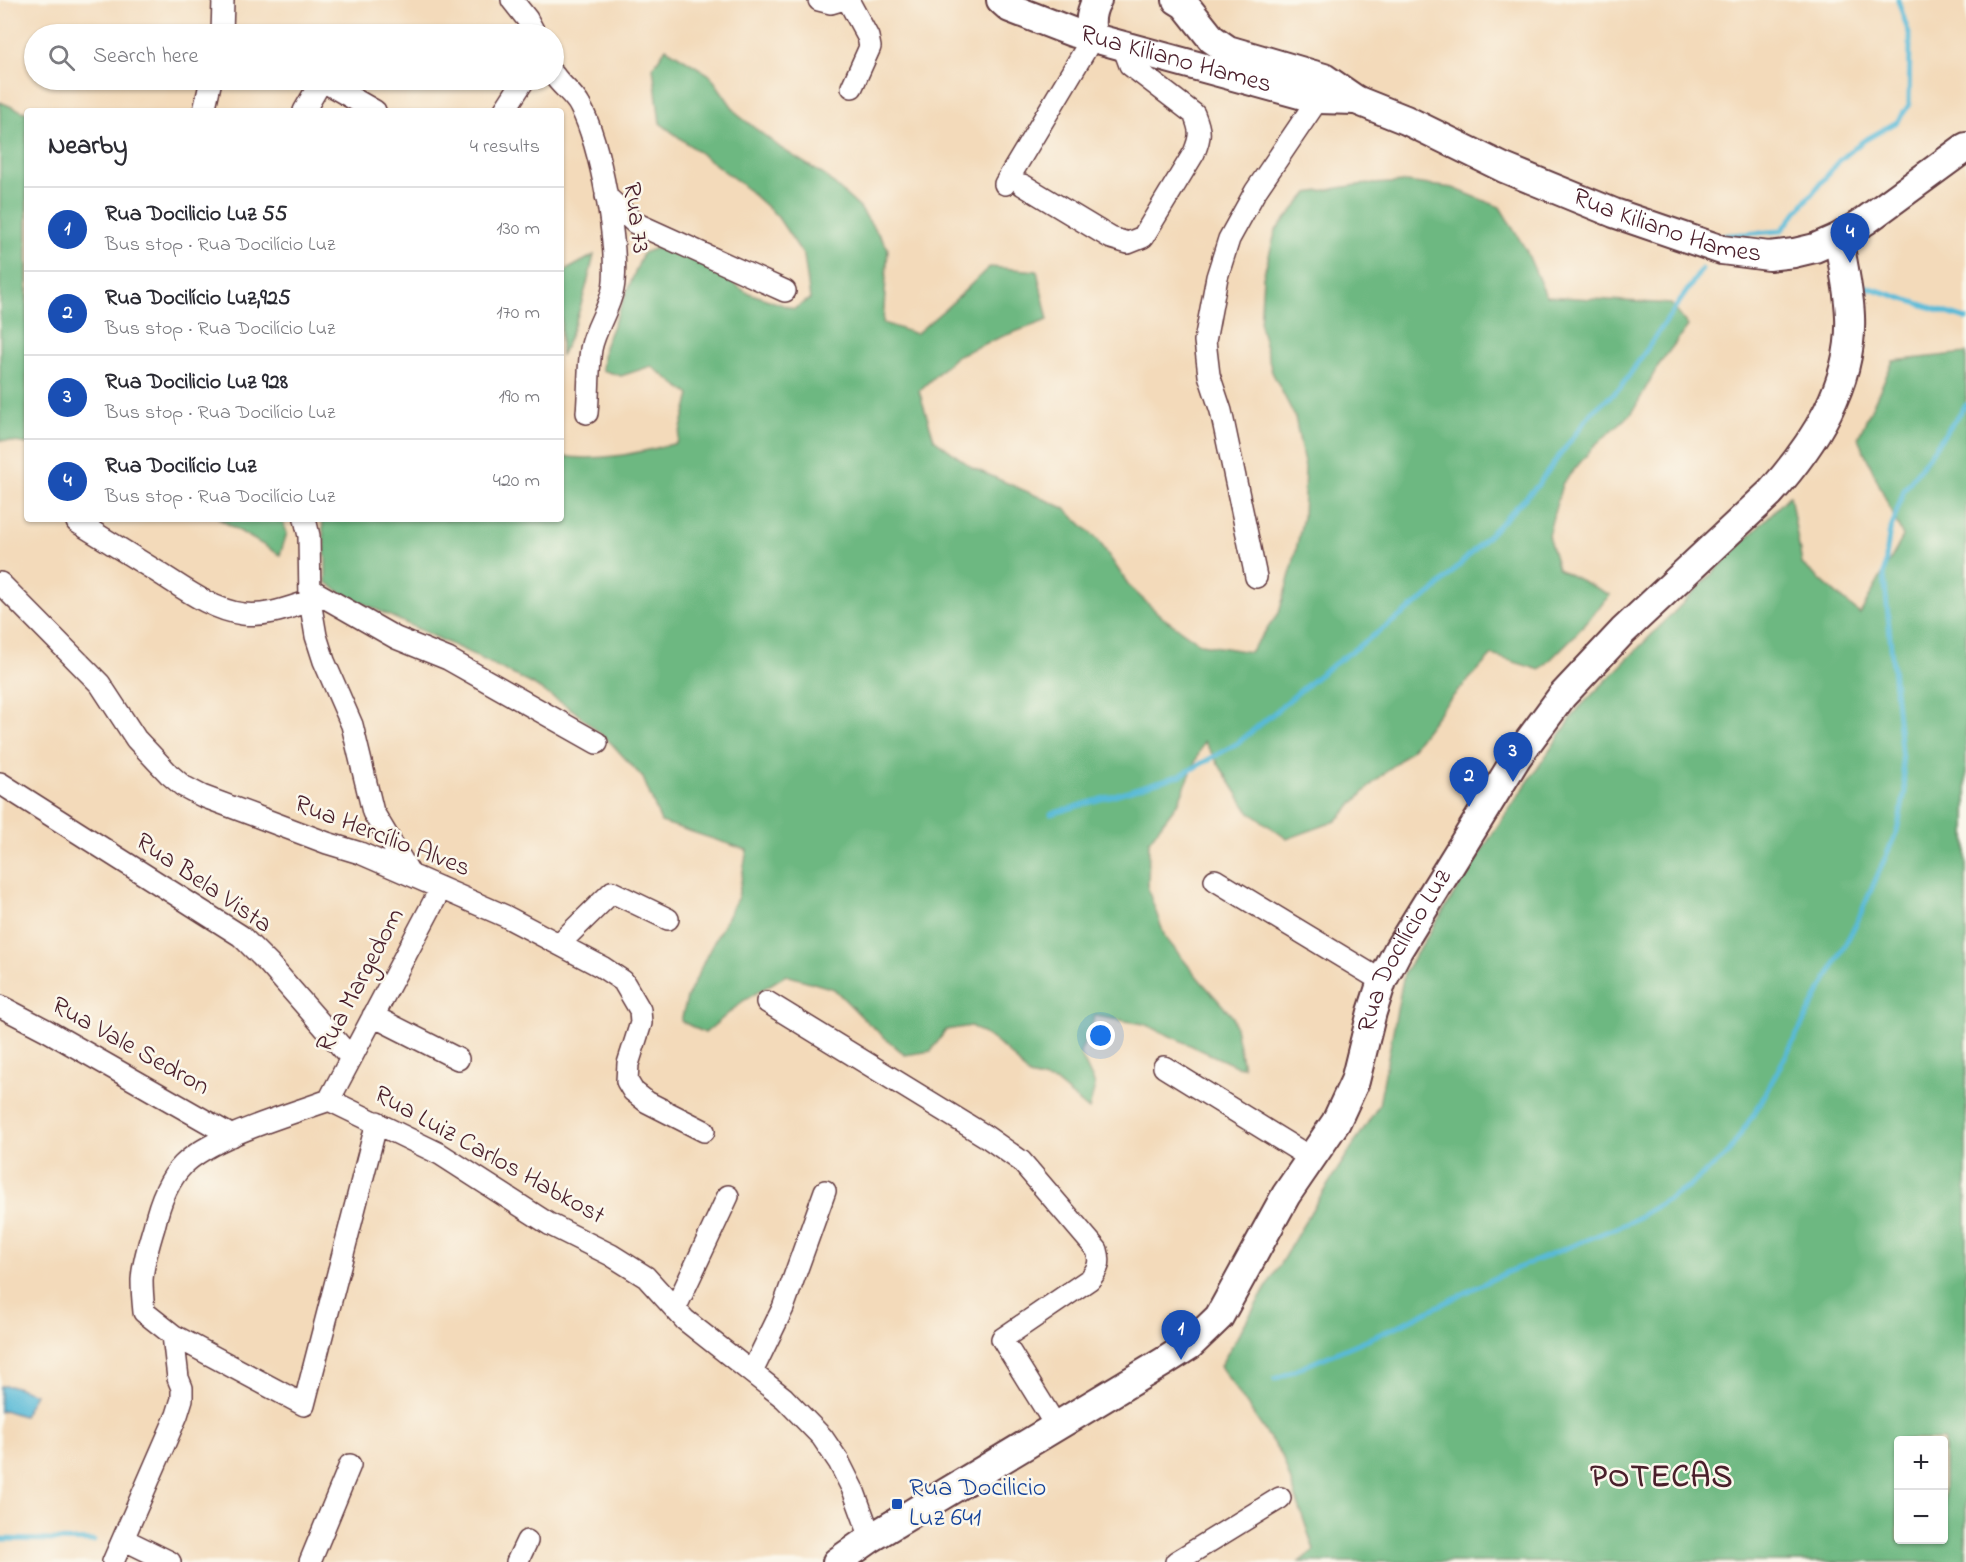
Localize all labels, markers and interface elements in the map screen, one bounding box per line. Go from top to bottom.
street label: Rua Kiliano Hames [1076,16,1276,104]
search box [24,24,564,90]
icon: search [45,41,78,74]
text: Search here [93,41,198,73]
text: Nearby [48,128,127,166]
text: 4 results [470,133,540,162]
street label: Rua Kiliano Hames [1566,179,1764,274]
street label: Rua 73 [611,180,659,256]
text: Rua Docilicio Luz 55 [105,199,287,231]
pin: 4 [1830,214,1870,263]
text: 1 [64,215,71,244]
text: 130 m [496,215,540,244]
text: Bus stop · Rua Docilício Luz [105,231,335,260]
text: Rua Docilício Luz,925 [105,283,291,315]
text: 2 [63,299,72,328]
text: 170 m [496,299,540,328]
text: Bus stop · Rua Docilício Luz [105,315,335,344]
text: Rua Docilicio Luz 928 [105,367,288,399]
text: 3 [63,383,72,412]
text: 190 m [498,383,540,412]
text: Bus stop · Rua Docilício Luz [105,399,335,428]
text: Rua Docilício Luz [105,451,257,483]
text: 4 [63,467,72,496]
text: 420 m [493,467,540,496]
text: Bus stop · Rua Docilício Luz [105,483,335,512]
pin: 3 [1494,732,1532,782]
pin: 2 [1450,758,1488,807]
street label: Rua Hercílio Alves [288,786,476,888]
street label: Rua Bela Vista [127,824,279,944]
street label: Rua Docilício Luz [1349,862,1462,1036]
street label: Rua Margedom [307,902,415,1060]
street label: Rua Vale Sedron [44,988,216,1106]
your location [1086,1021,1115,1050]
street label: Rua Luiz Carlos Habkost [366,1077,612,1236]
pin: 1 [1162,1310,1200,1360]
map controls [1894,1436,1948,1544]
button: + [1894,1436,1948,1490]
district label: POTECAS [1590,1455,1734,1502]
place label: Rua Docilicio Luz 641 [909,1470,1046,1538]
button: − [1894,1490,1948,1544]
marker: Rua Docilicio Luz 641 [890,1497,904,1511]

